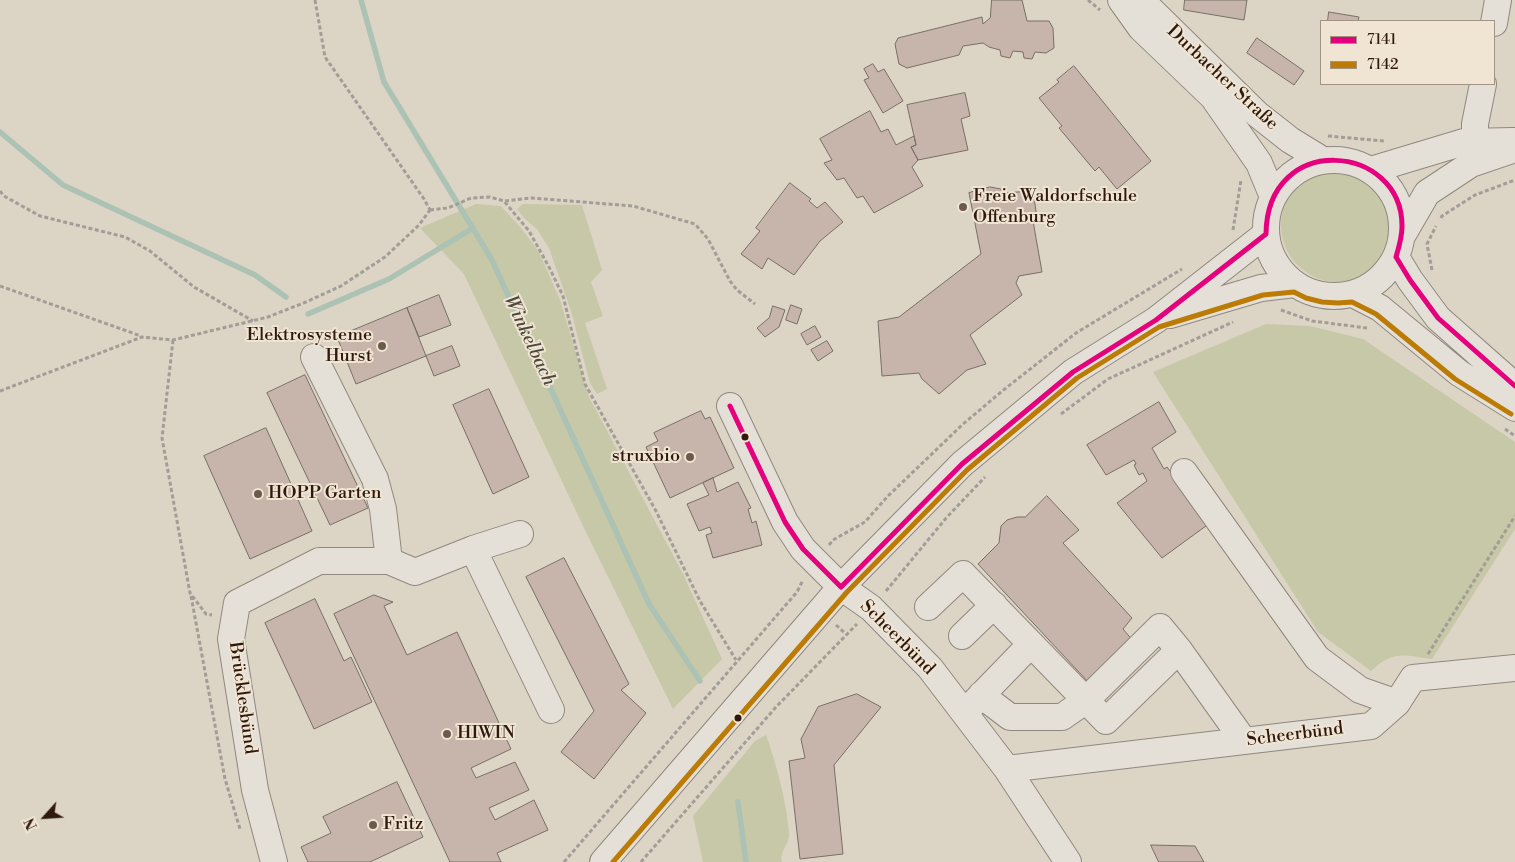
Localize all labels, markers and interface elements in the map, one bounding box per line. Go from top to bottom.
legend [1320,20,1495,85]
street label: Durbacher Straße [1162,21,1282,135]
text: 7141 [1367,30,1396,49]
text: 7142 [1367,55,1398,74]
place label: Freie Waldorfschule Offenburg [973,186,1137,228]
marker: Freie Waldorfschule Offenburg [957,201,969,213]
water label: Winkelbach [498,292,560,390]
place label: Elektrosysteme Hurst [247,325,372,368]
marker: Elektrosysteme Hurst [376,340,388,352]
unlabelled marker [740,432,750,442]
place label: struxbio [612,446,680,468]
marker: struxbio [684,451,696,463]
place label: HOPP Garten [268,483,382,505]
marker: HOPP Garten [252,488,264,500]
street label: Scheerbünd [855,596,939,680]
street label: Brücklesbünd [223,640,261,756]
unlabelled marker [733,713,743,723]
street label: Scheerbünd [1245,718,1345,752]
place label: HIWIN [457,723,515,745]
marker: HIWIN [441,728,453,740]
north arrow [20,792,70,842]
place label: Fritz [383,814,423,836]
text: N [21,815,42,833]
marker: Fritz [367,819,379,831]

